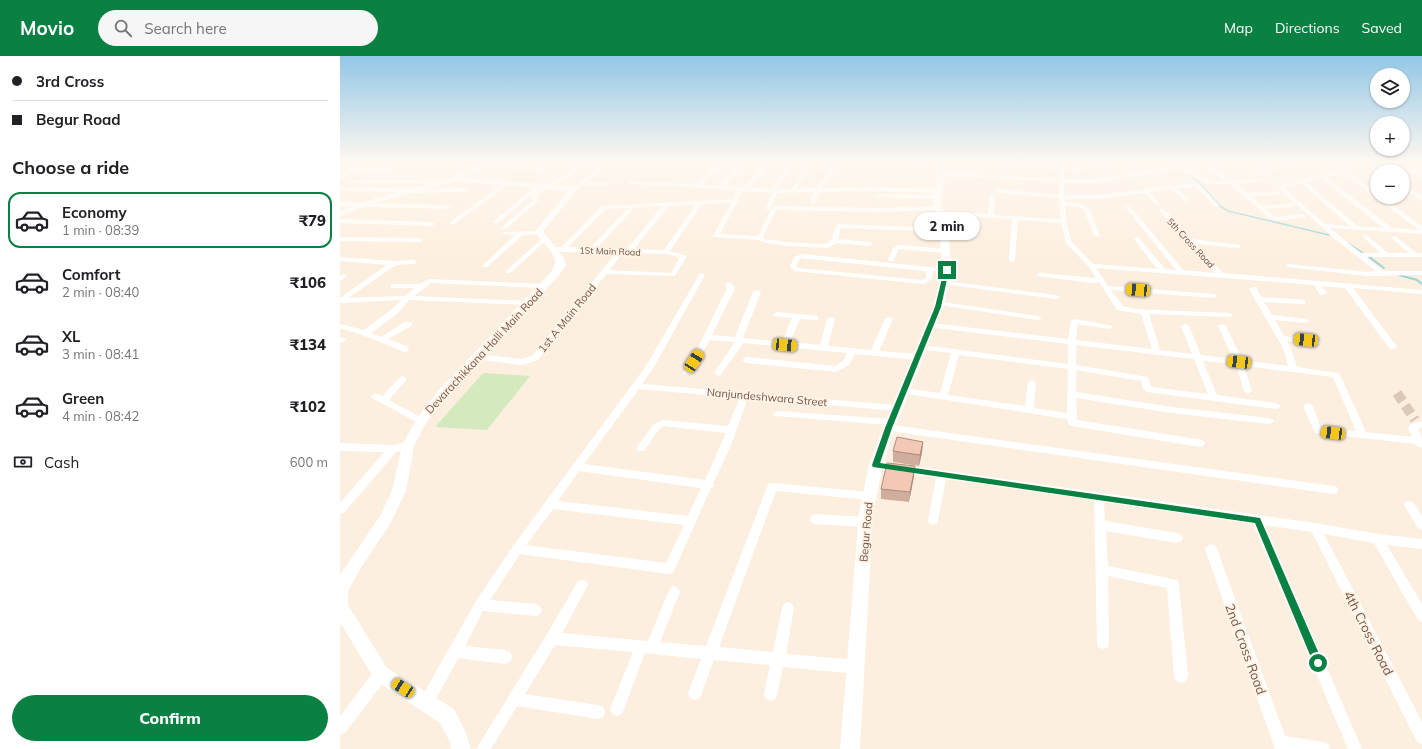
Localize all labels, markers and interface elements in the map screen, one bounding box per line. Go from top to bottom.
search box [98,10,378,46]
text: Movio [20,16,74,40]
icon: search [112,17,134,39]
text: Search here [144,19,227,38]
text: Map [1224,19,1253,37]
text: Directions [1275,19,1340,37]
text: Saved [1362,19,1402,37]
map controls [1370,68,1410,204]
button: layers [1370,68,1410,108]
text: 3rd Cross [36,72,104,91]
text: Begur Road [36,110,121,129]
button: + [1370,116,1410,156]
text: Choose a ride [12,156,129,179]
button: − [1370,164,1410,204]
icon: car [14,202,50,238]
text: Economy [62,203,127,222]
text: ₹79 [299,211,326,230]
callout: 2 min [914,212,980,240]
street label: 5th Cross Road [1165,216,1217,270]
text: 2 min [930,218,964,234]
text: 1 min · 08:39 [62,222,139,238]
street label: 1St Main Road [579,244,641,258]
route end [938,261,956,279]
icon: car [14,264,50,300]
text: Comfort [62,265,120,284]
text: ₹106 [290,273,326,292]
street label: 1st A Main Road [535,281,599,355]
car [1126,283,1150,297]
text: 2 min · 08:40 [62,284,139,300]
street label: Devarachikkana Halli Main Road [422,286,546,416]
icon: car [14,326,50,362]
text: XL [62,327,80,346]
car [1293,333,1319,347]
text: ₹134 [290,335,326,354]
car [773,338,797,352]
text: 3 min · 08:41 [62,346,139,362]
car [682,348,706,374]
car [1226,355,1252,369]
street label: Nanjundeshwara Street [706,385,828,409]
icon: car [14,388,50,424]
text: Green [62,389,104,408]
text: ₹102 [290,397,326,416]
text: 4 min · 08:42 [62,408,139,424]
car [1320,426,1346,440]
icon: cash [12,451,34,473]
text: Cash [44,453,79,472]
text: 600 m [290,454,328,470]
street label: Begur Road [856,501,876,563]
street label: 4th Cross Road [1341,588,1397,678]
street label: 2nd Cross Road [1222,601,1270,697]
route start [1309,654,1327,672]
car [390,676,416,700]
button: Confirm [12,695,328,741]

